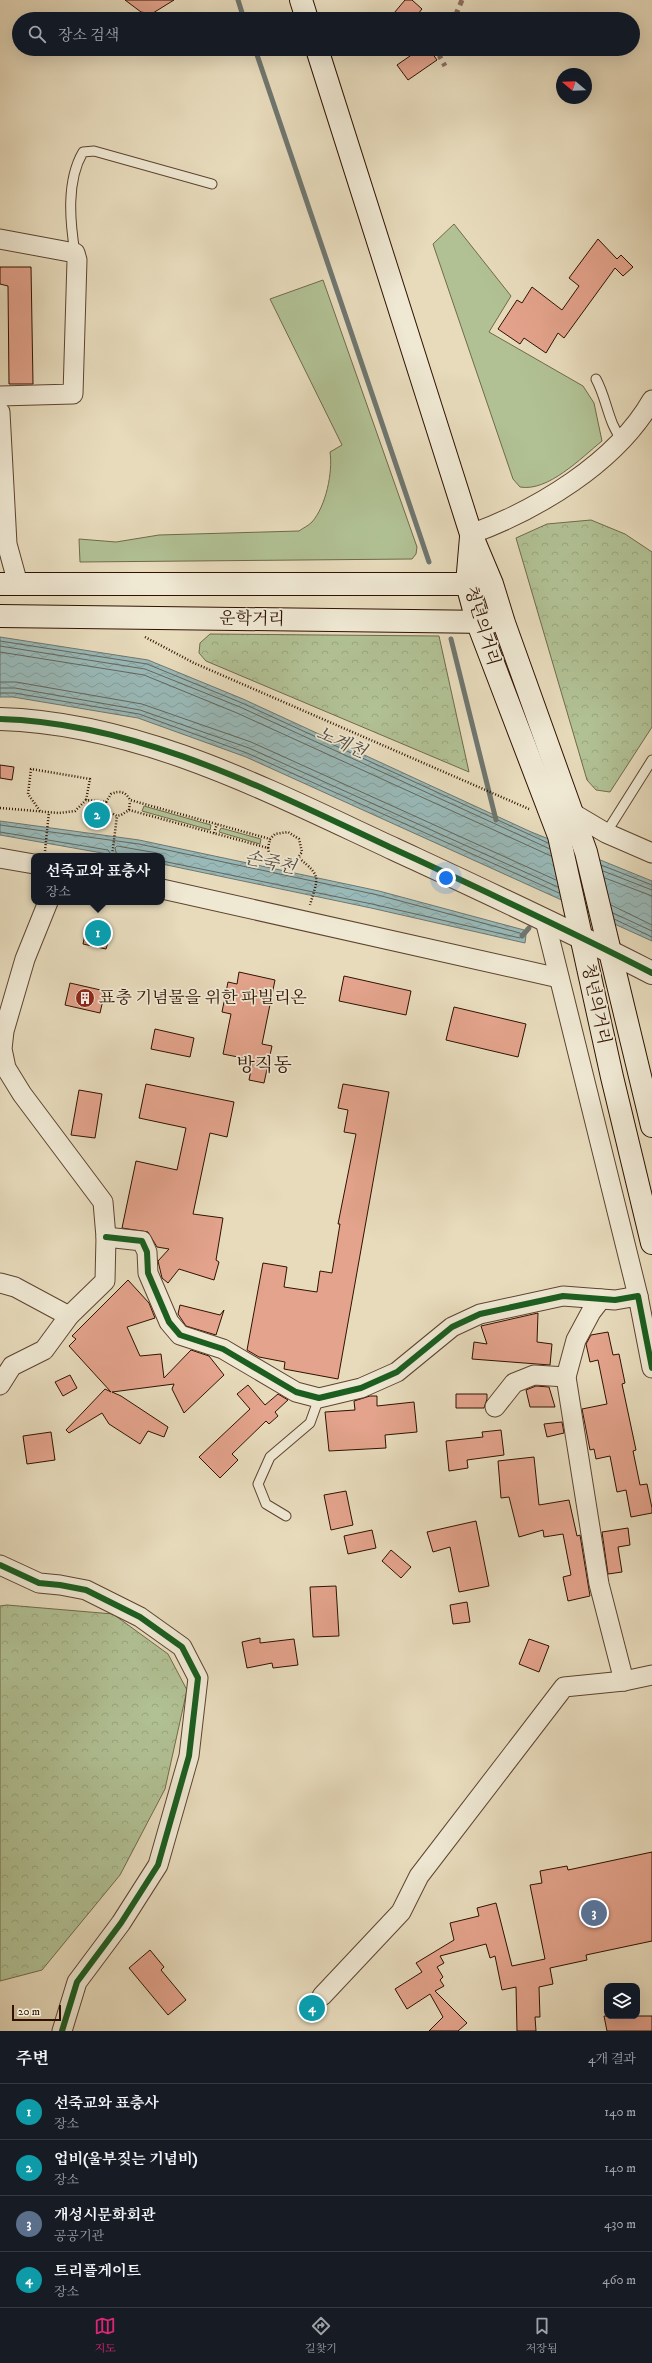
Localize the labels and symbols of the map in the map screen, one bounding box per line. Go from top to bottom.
north arrow [556,68,592,104]
street label: 청년의거리 [459,584,505,668]
street label: 운학거리 [219,607,285,631]
water label: 노계천 [313,722,371,764]
pin: 2 [84,800,110,830]
water label: 손죽천 [242,847,299,880]
your location [436,868,456,888]
pin: 1 [85,918,111,948]
street label: 청년의거리 [577,962,615,1046]
building icon: 표충 기념물을 위한 파빌리온 [74,987,96,1009]
place label: 표충 기념물을 위한 파빌리온 [99,987,308,1009]
district label: 방직동 [236,1054,292,1077]
pin: 3 [581,1898,607,1928]
pin: 4 [299,1993,325,2023]
scale bar [12,2003,61,2022]

